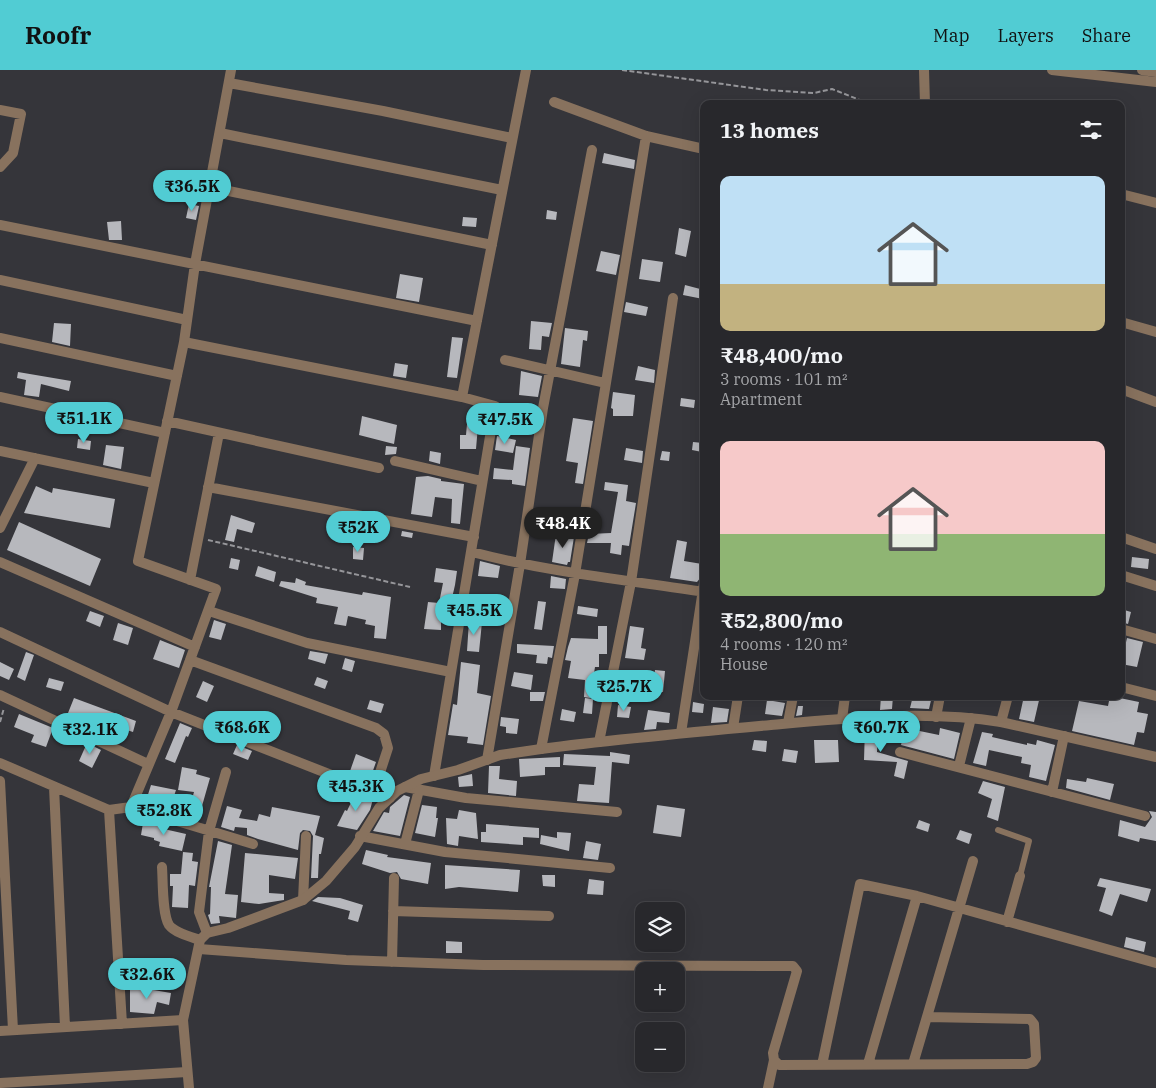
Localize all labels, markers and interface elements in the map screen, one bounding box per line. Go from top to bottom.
text: Roofr [25,19,91,51]
text: Map [933,24,970,47]
text: Layers [998,24,1054,47]
text: Share [1082,24,1131,47]
text: 13 homes [720,116,819,144]
icon: filters [1077,116,1105,144]
pin: ₹36.5K [151,170,233,212]
text: ₹36.5K [164,176,220,196]
icon: home [868,209,958,299]
text: ₹48,400/mo [720,341,843,369]
text: 3 rooms · 101 m² [720,369,848,389]
text: Apartment [720,389,802,409]
pin: ₹51.1K [43,402,125,444]
pin: ₹47.5K [464,402,546,445]
text: ₹51.1K [56,408,112,428]
text: ₹47.5K [477,409,533,429]
icon: home [868,474,958,564]
pin: ₹48.4K [522,506,604,549]
pin: ₹52K [328,510,388,553]
text: ₹48.4K [535,513,591,533]
text: ₹52K [337,517,379,537]
pin: ₹45.5K [433,594,515,636]
text: ₹45.5K [446,600,502,620]
text: ₹52,800/mo [720,606,843,634]
text: 4 rooms · 120 m² [720,634,848,654]
text: House [720,654,768,674]
pin: ₹25.7K [583,670,665,712]
text: ₹25.7K [596,676,652,696]
pin: ₹68.6K [201,710,283,753]
pin: ₹60.7K [840,710,922,753]
pin: ₹32.1K [49,712,131,755]
text: ₹68.6K [214,717,270,737]
text: ₹60.7K [853,717,909,737]
text: ₹32.1K [62,719,118,739]
pin: ₹45.3K [315,770,397,812]
text: ₹45.3K [328,776,384,796]
pin: ₹52.8K [123,794,205,836]
text: ₹52.8K [136,800,192,820]
map controls [635,902,685,1072]
button: layers [635,902,685,952]
pin: ₹32.6K [106,958,188,1000]
button: + [635,962,685,1012]
text: ₹32.6K [119,964,175,984]
button: − [635,1022,685,1072]

